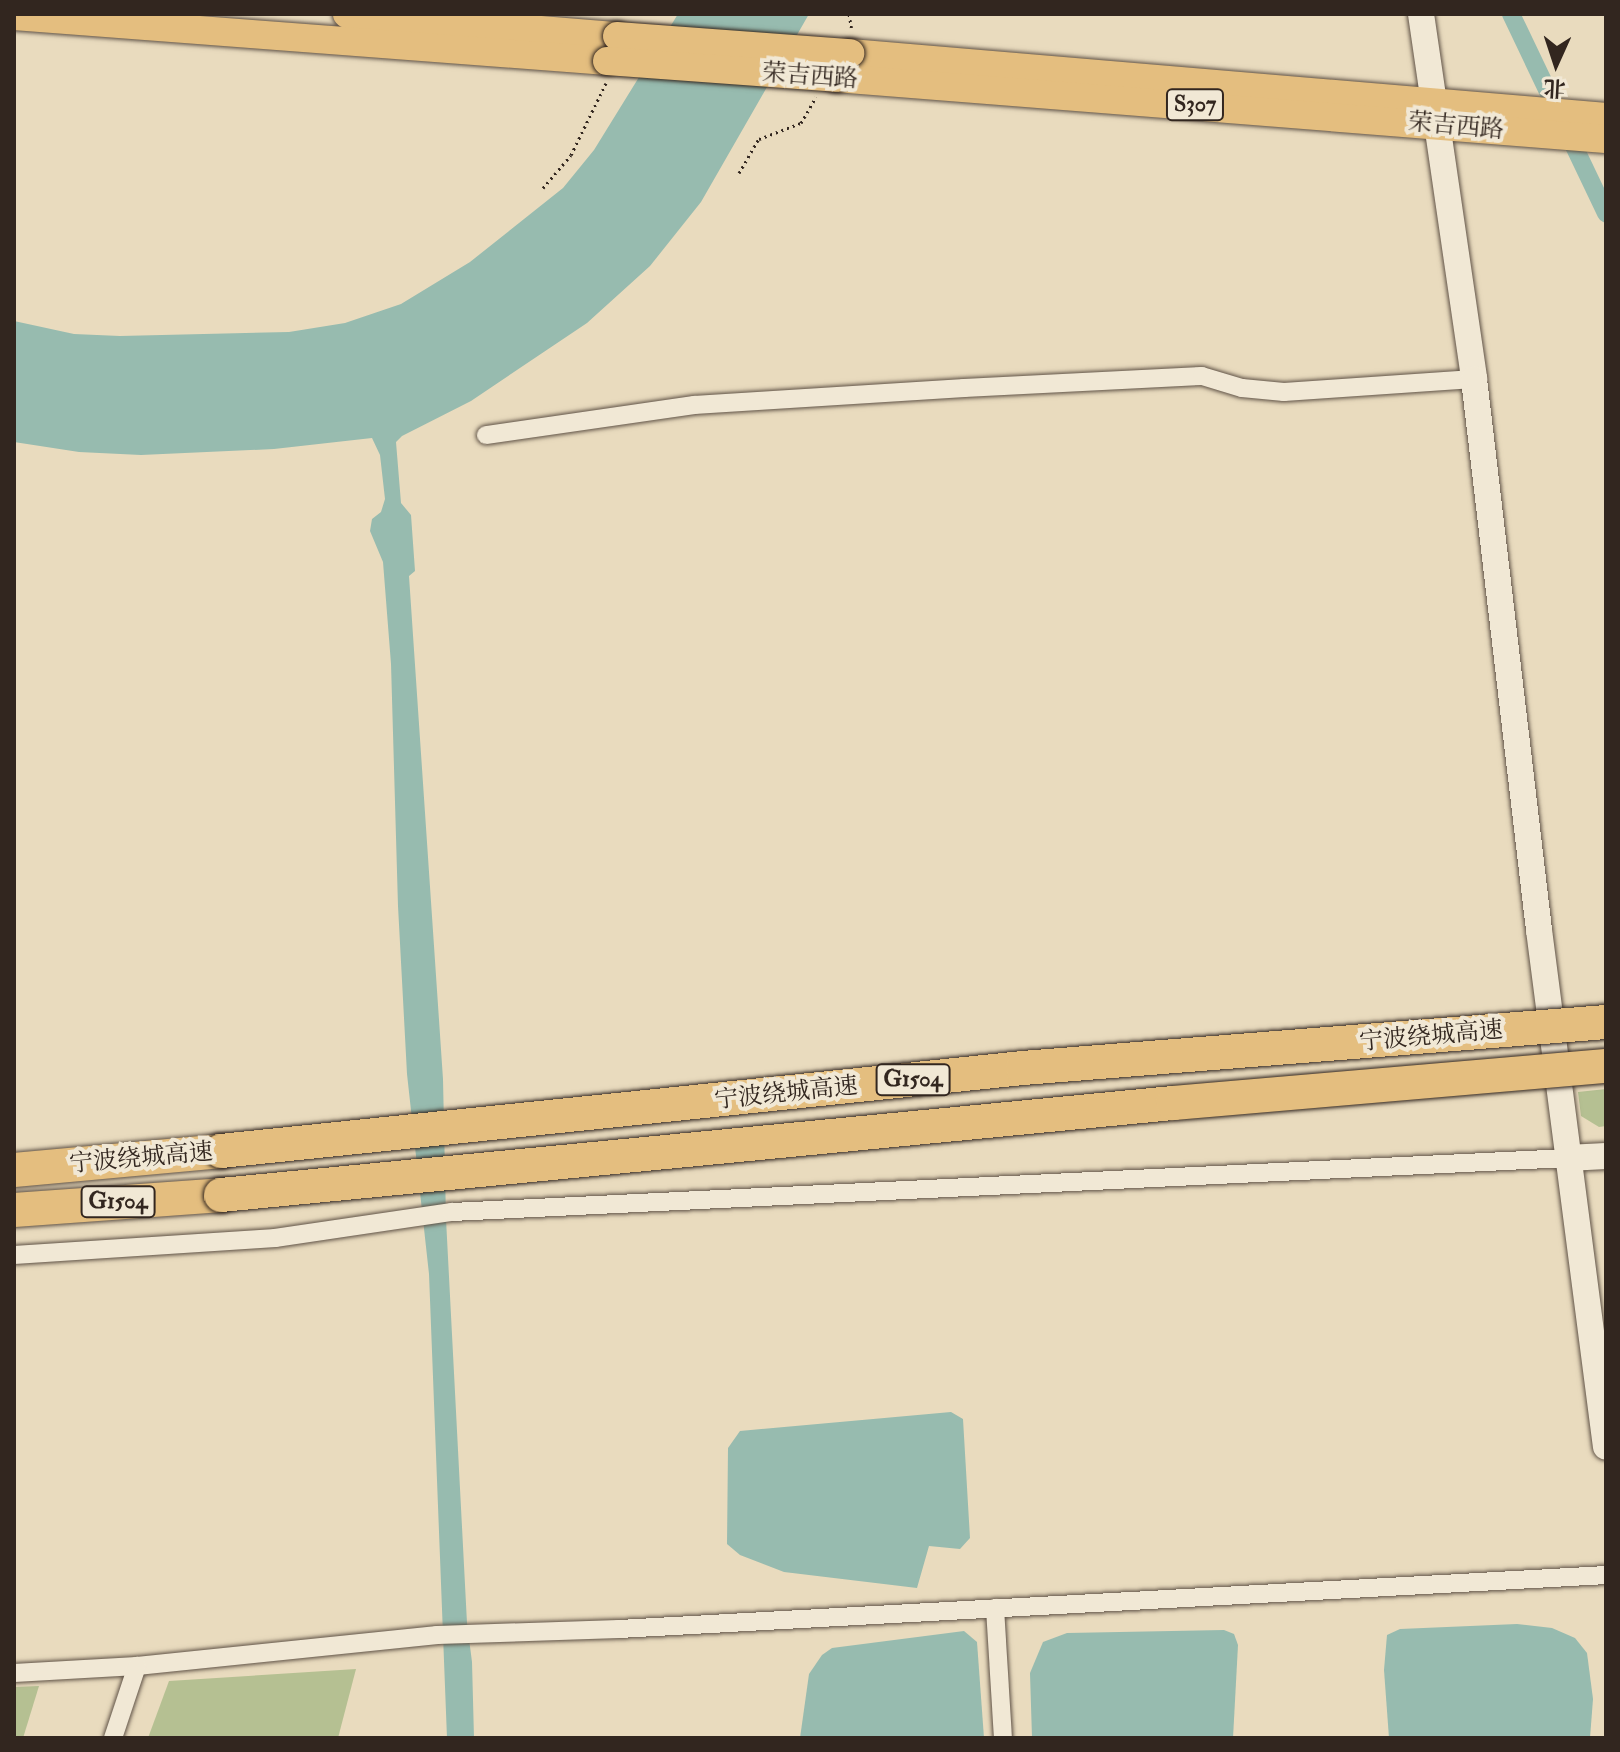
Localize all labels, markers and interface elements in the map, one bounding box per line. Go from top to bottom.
north arrow [1516,24,1596,104]
street label: 荣吉西路 [761,58,859,94]
text: 北 [1543,73,1566,103]
road number: S307 [1165,87,1225,123]
street label: 荣吉西路 [1407,107,1505,145]
street label: 宁波绕城高速 [1358,1015,1504,1057]
road number: G1504 [875,1062,951,1098]
street label: 宁波绕城高速 [713,1071,859,1115]
street label: 宁波绕城高速 [68,1137,214,1179]
road number: G1504 [80,1184,156,1220]

